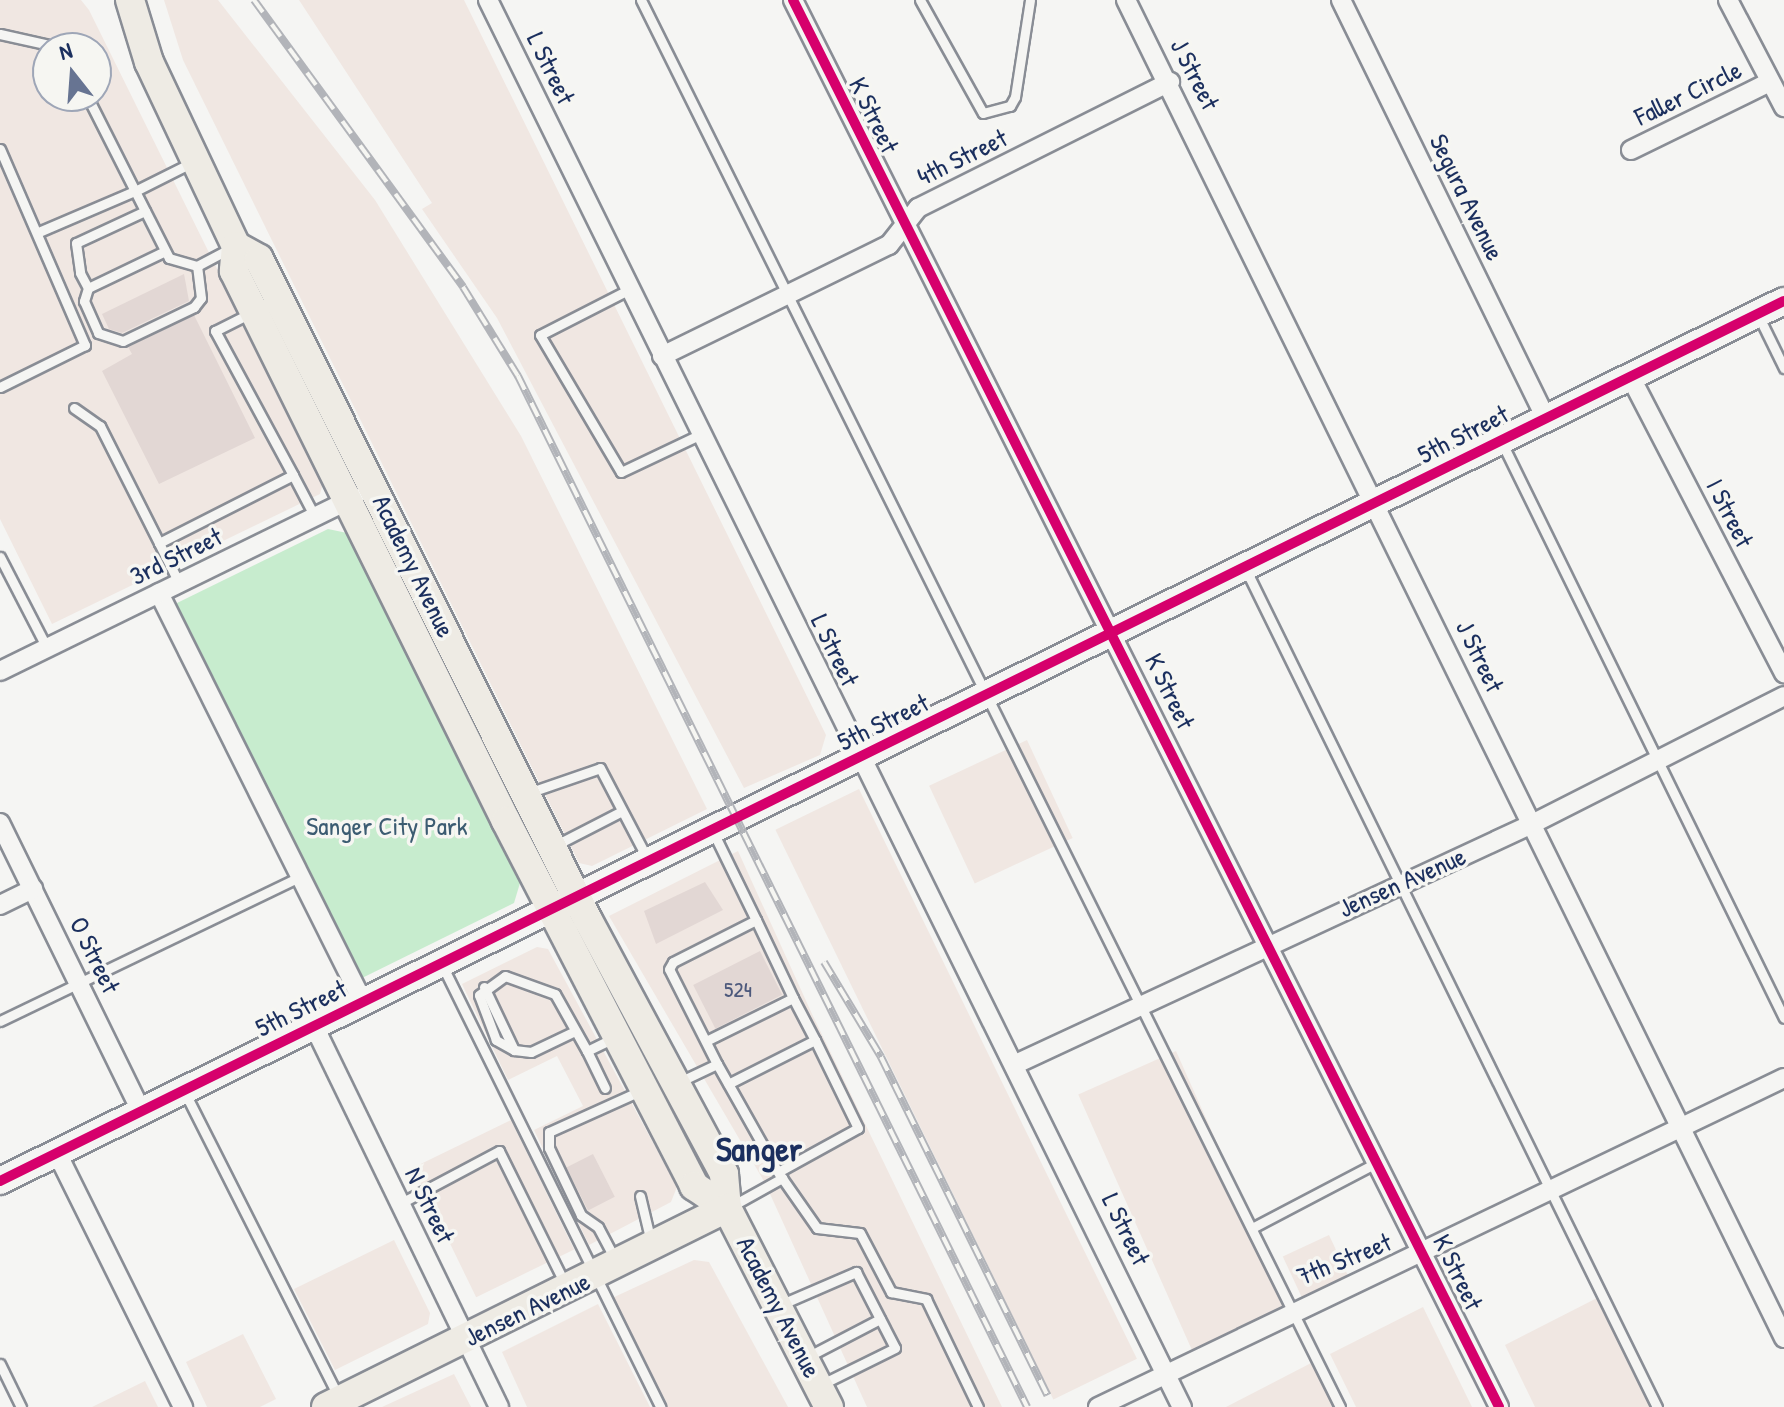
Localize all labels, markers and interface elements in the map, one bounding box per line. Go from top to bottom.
street label: L Street [520,27,582,109]
north arrow [32,32,112,112]
street label: J Street [1164,33,1226,115]
text: N [56,35,76,67]
street label: Faller Circle [1630,54,1746,132]
street label: K Street [842,72,906,158]
street label: 4th Street [912,122,1012,192]
street label: Segura Avenue [1423,129,1511,265]
street label: 5th Street [1413,398,1513,470]
street label: I Street [1700,474,1760,552]
street label: Academy Avenue [366,490,462,642]
street label: 3rd Street [125,520,227,592]
street label: L Street [804,609,866,691]
street label: J Street [1449,615,1511,697]
street label: K Street [1138,648,1202,734]
street label: 5th Street [832,687,934,757]
park label: Sanger City Park [306,810,468,842]
street label: Jensen Avenue [1334,840,1470,924]
street label: O Street [63,912,127,998]
street label: 5th Street [250,973,352,1043]
house number: 524 [724,977,752,1003]
district label: Sanger [716,1130,802,1170]
street label: N Street [398,1162,462,1248]
street label: L Street [1095,1188,1157,1270]
street label: 7th Street [1292,1226,1396,1292]
street label: K Street [1426,1229,1490,1315]
street label: Academy Avenue [730,1231,828,1383]
street label: Jensen Avenue [459,1265,595,1353]

